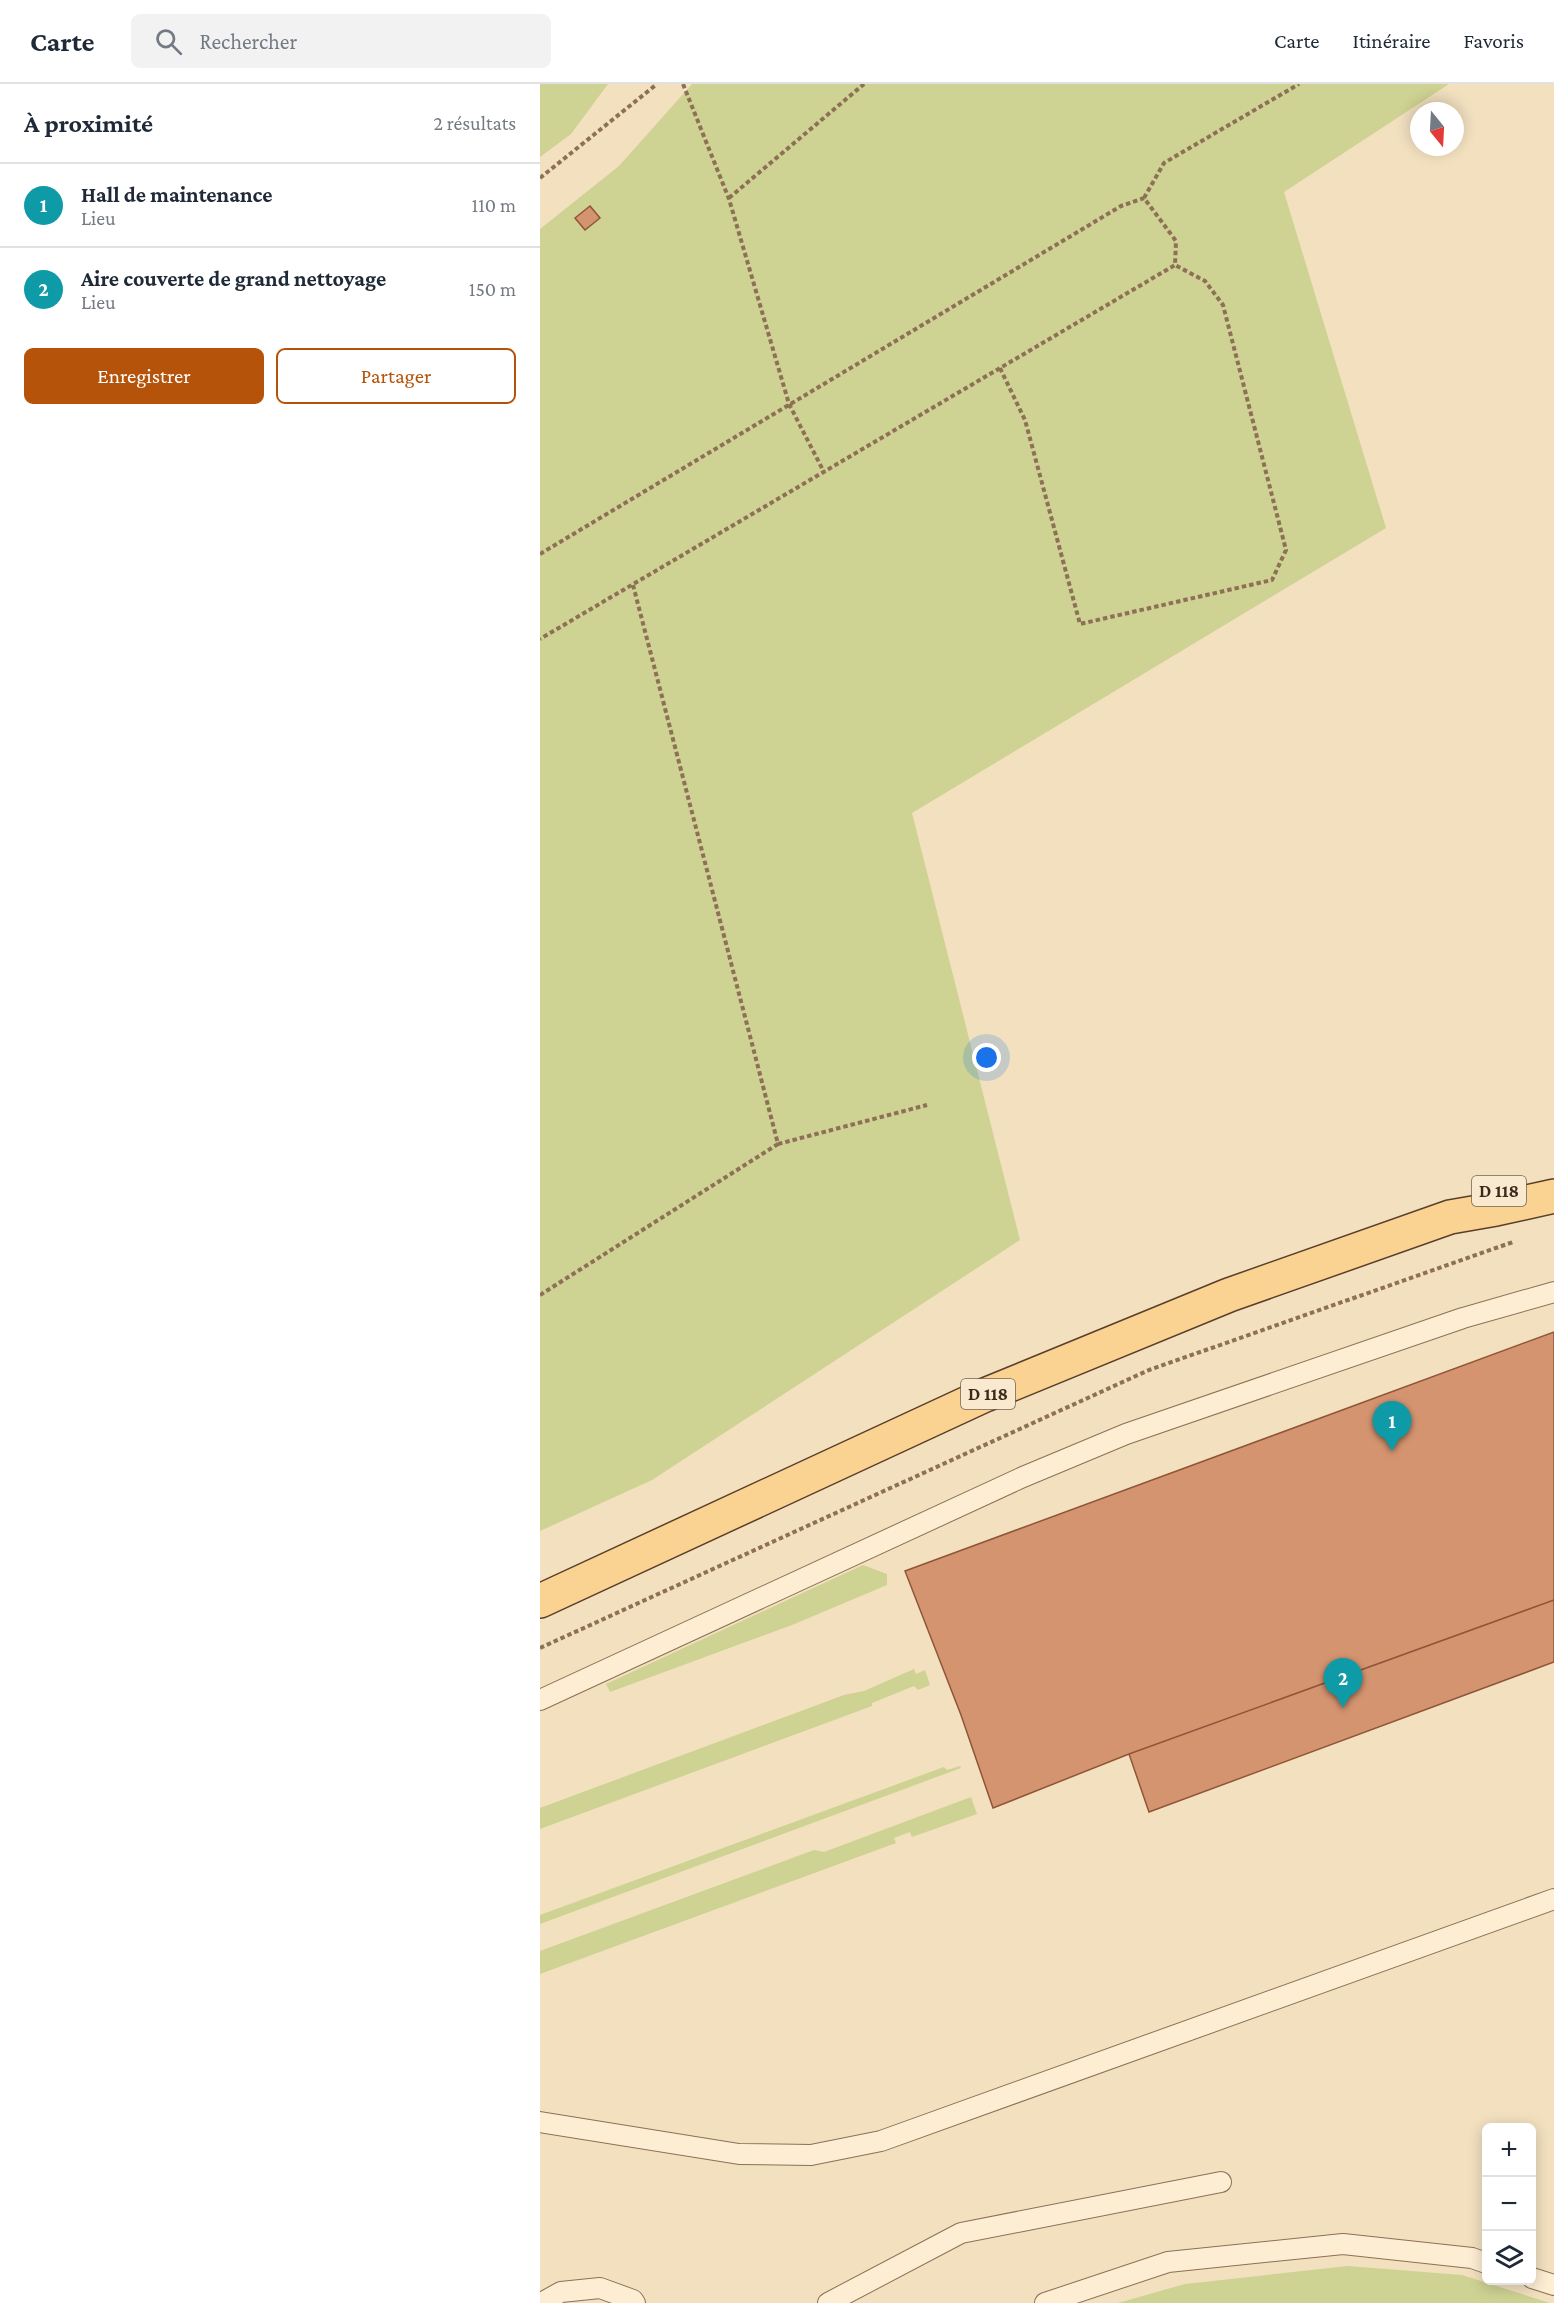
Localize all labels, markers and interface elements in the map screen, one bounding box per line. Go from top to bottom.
search box [131,14,551,68]
icon: search [152,25,185,58]
text: Carte [30,26,95,57]
text: Rechercher [200,29,297,54]
text: Carte [1274,29,1320,53]
text: Itinéraire [1353,29,1430,53]
text: Favoris [1463,29,1524,53]
north arrow [1410,102,1464,156]
text: À proximité [24,109,153,138]
text: 2 résultats [433,112,516,134]
text: Hall de maintenance [81,182,273,207]
text: 1 [40,194,47,216]
text: 110 m [472,194,516,216]
text: Lieu [81,207,116,229]
text: Aire couverte de grand nettoyage [81,266,386,291]
text: 2 [38,278,49,300]
text: 150 m [469,278,516,300]
text: Lieu [81,291,116,313]
button: Enregistrer [24,348,264,404]
button: Partager [276,348,516,404]
your location [972,1043,1001,1072]
road number: D 118 [1472,1176,1526,1206]
road number: D 118 [961,1379,1015,1409]
pin: 1 [1372,1402,1412,1451]
pin: 2 [1324,1658,1362,1708]
map controls [1482,2123,1536,2285]
button: + [1482,2123,1536,2177]
button: − [1482,2177,1536,2231]
button: layers [1482,2231,1536,2285]

